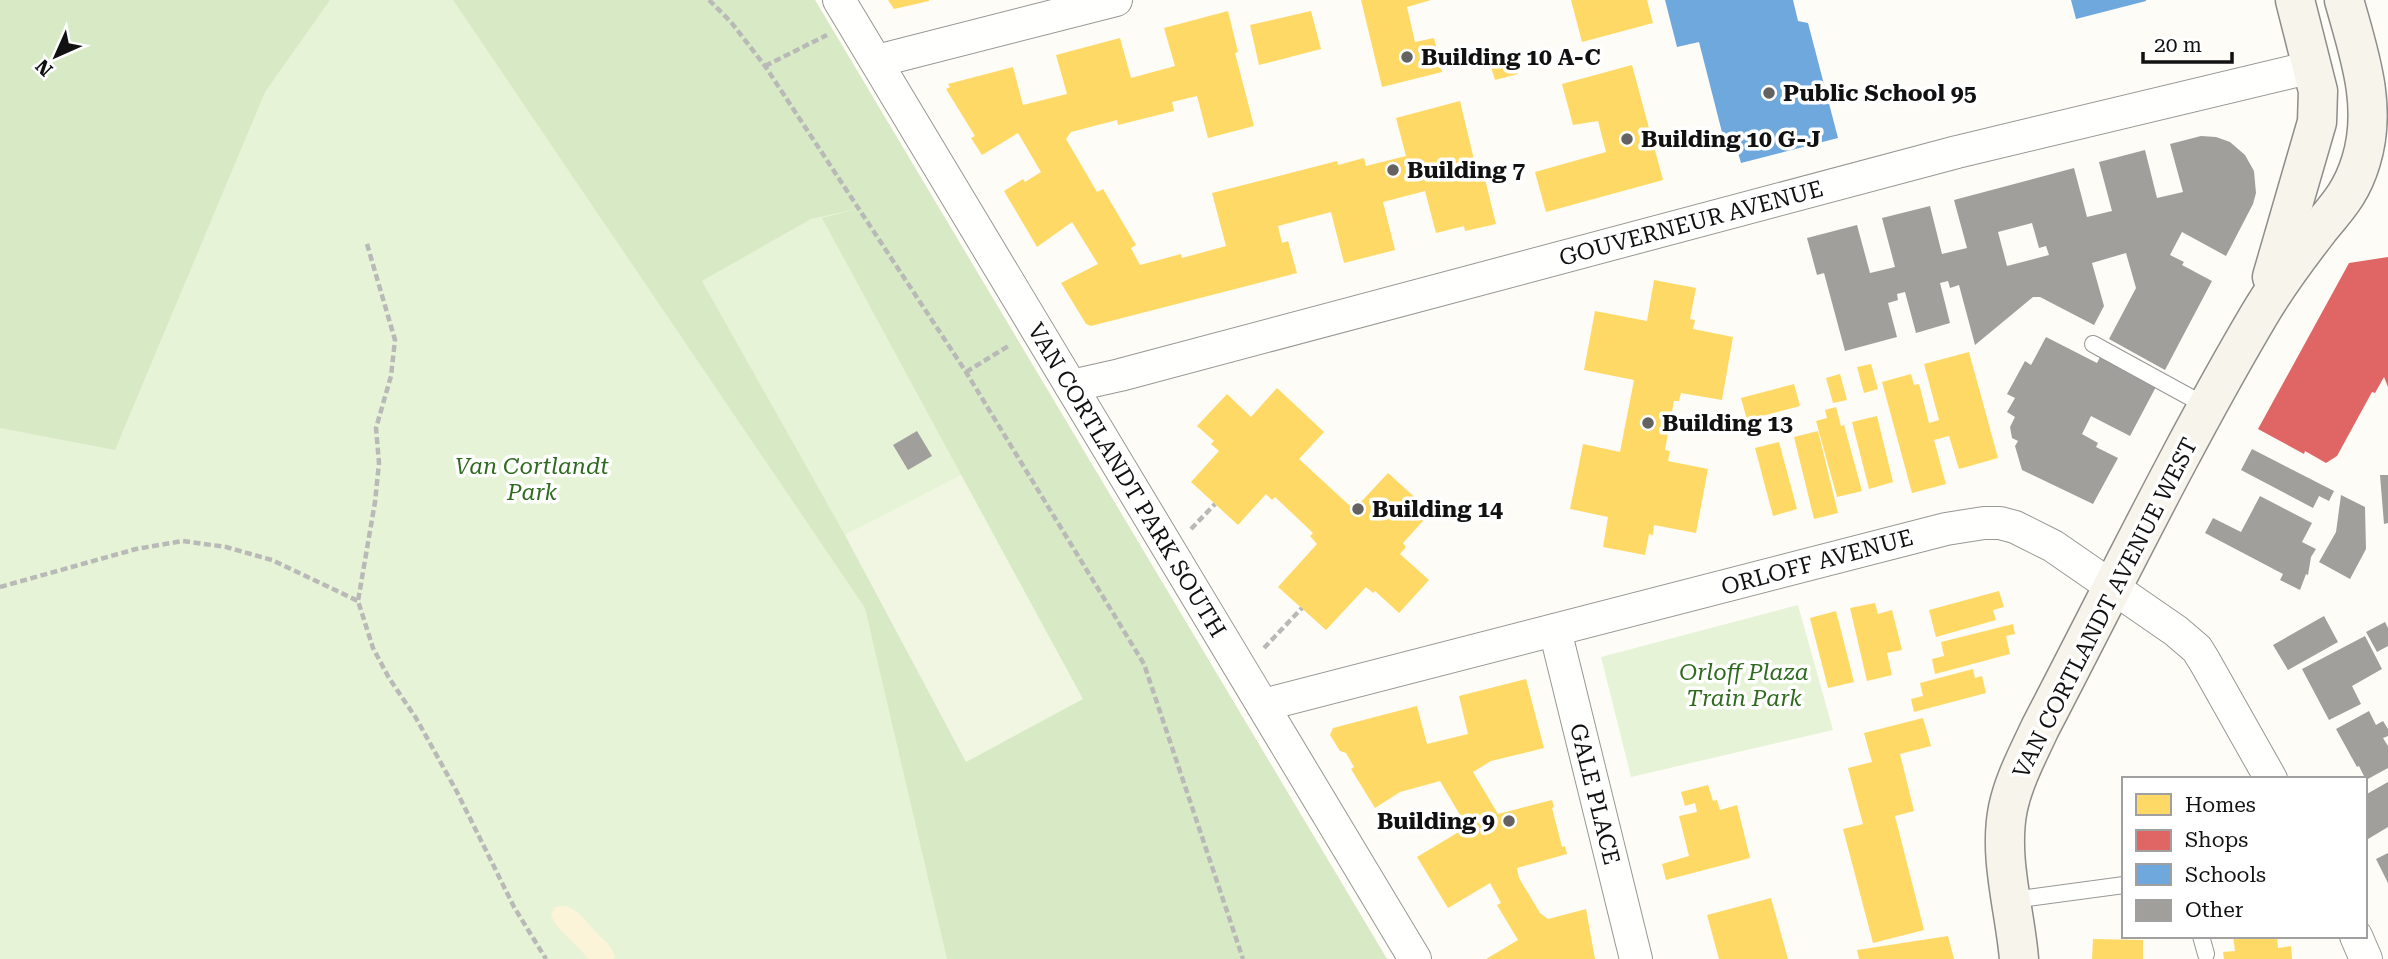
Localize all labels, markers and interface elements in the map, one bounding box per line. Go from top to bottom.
north arrow [21,21,91,91]
scale bar [2143,21,2232,65]
text: 20 m [2154,33,2202,57]
place label: Building 10 A-C [1421,44,1601,71]
marker: Building 10 A-C [1399,49,1415,65]
text: N [31,54,58,81]
place label: Public School 95 [1783,80,1977,107]
marker: Public School 95 [1761,85,1777,101]
place label: Building 10 G-J [1641,126,1821,153]
marker: Building 10 G-J [1619,131,1635,147]
place label: Building 7 [1407,157,1525,184]
marker: Building 7 [1385,162,1401,178]
street label: GOUVERNEUR AVENUE [1556,175,1826,272]
street label: VAN CORTLANDT PARK SOUTH [1022,318,1231,642]
place label: Building 13 [1662,410,1793,437]
marker: Building 13 [1640,415,1656,431]
street label: VAN CORTLANDT AVENUE WEST [2007,433,2203,783]
park label: Van Cortlandt Park [455,453,609,506]
place label: Building 14 [1372,496,1503,523]
marker: Building 14 [1350,501,1366,517]
street label: ORLOFF AVENUE [1718,524,1916,601]
park label: Orloff Plaza Train Park [1679,659,1809,712]
street label: GALE PLACE [1564,721,1625,868]
legend [2122,777,2367,938]
text: Homes [2185,793,2256,817]
place label: Building 9 [1377,808,1495,835]
marker: Building 9 [1501,813,1517,829]
text: Shops [2185,828,2248,852]
text: Schools [2185,863,2266,887]
text: Other [2185,898,2244,922]

